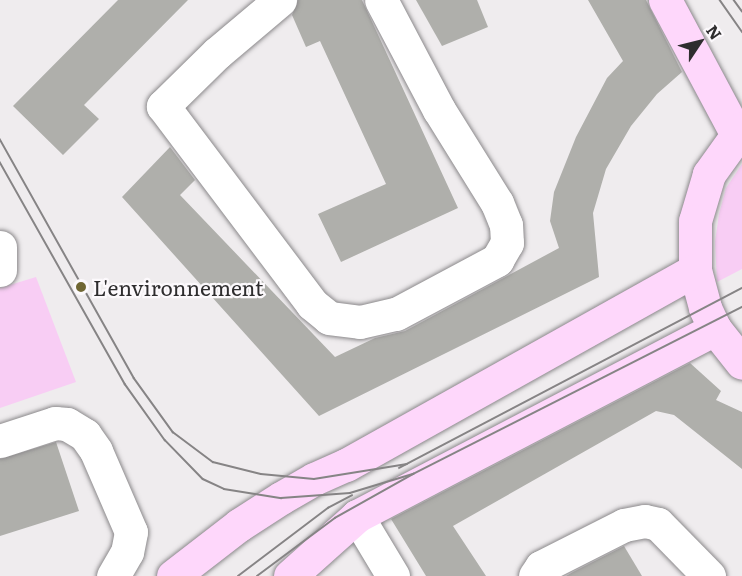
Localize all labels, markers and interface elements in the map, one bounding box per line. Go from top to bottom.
north arrow [670,12,730,72]
text: N [701,19,728,44]
place label: L'environnement [93,274,263,300]
marker: L'environnement [74,280,88,294]

